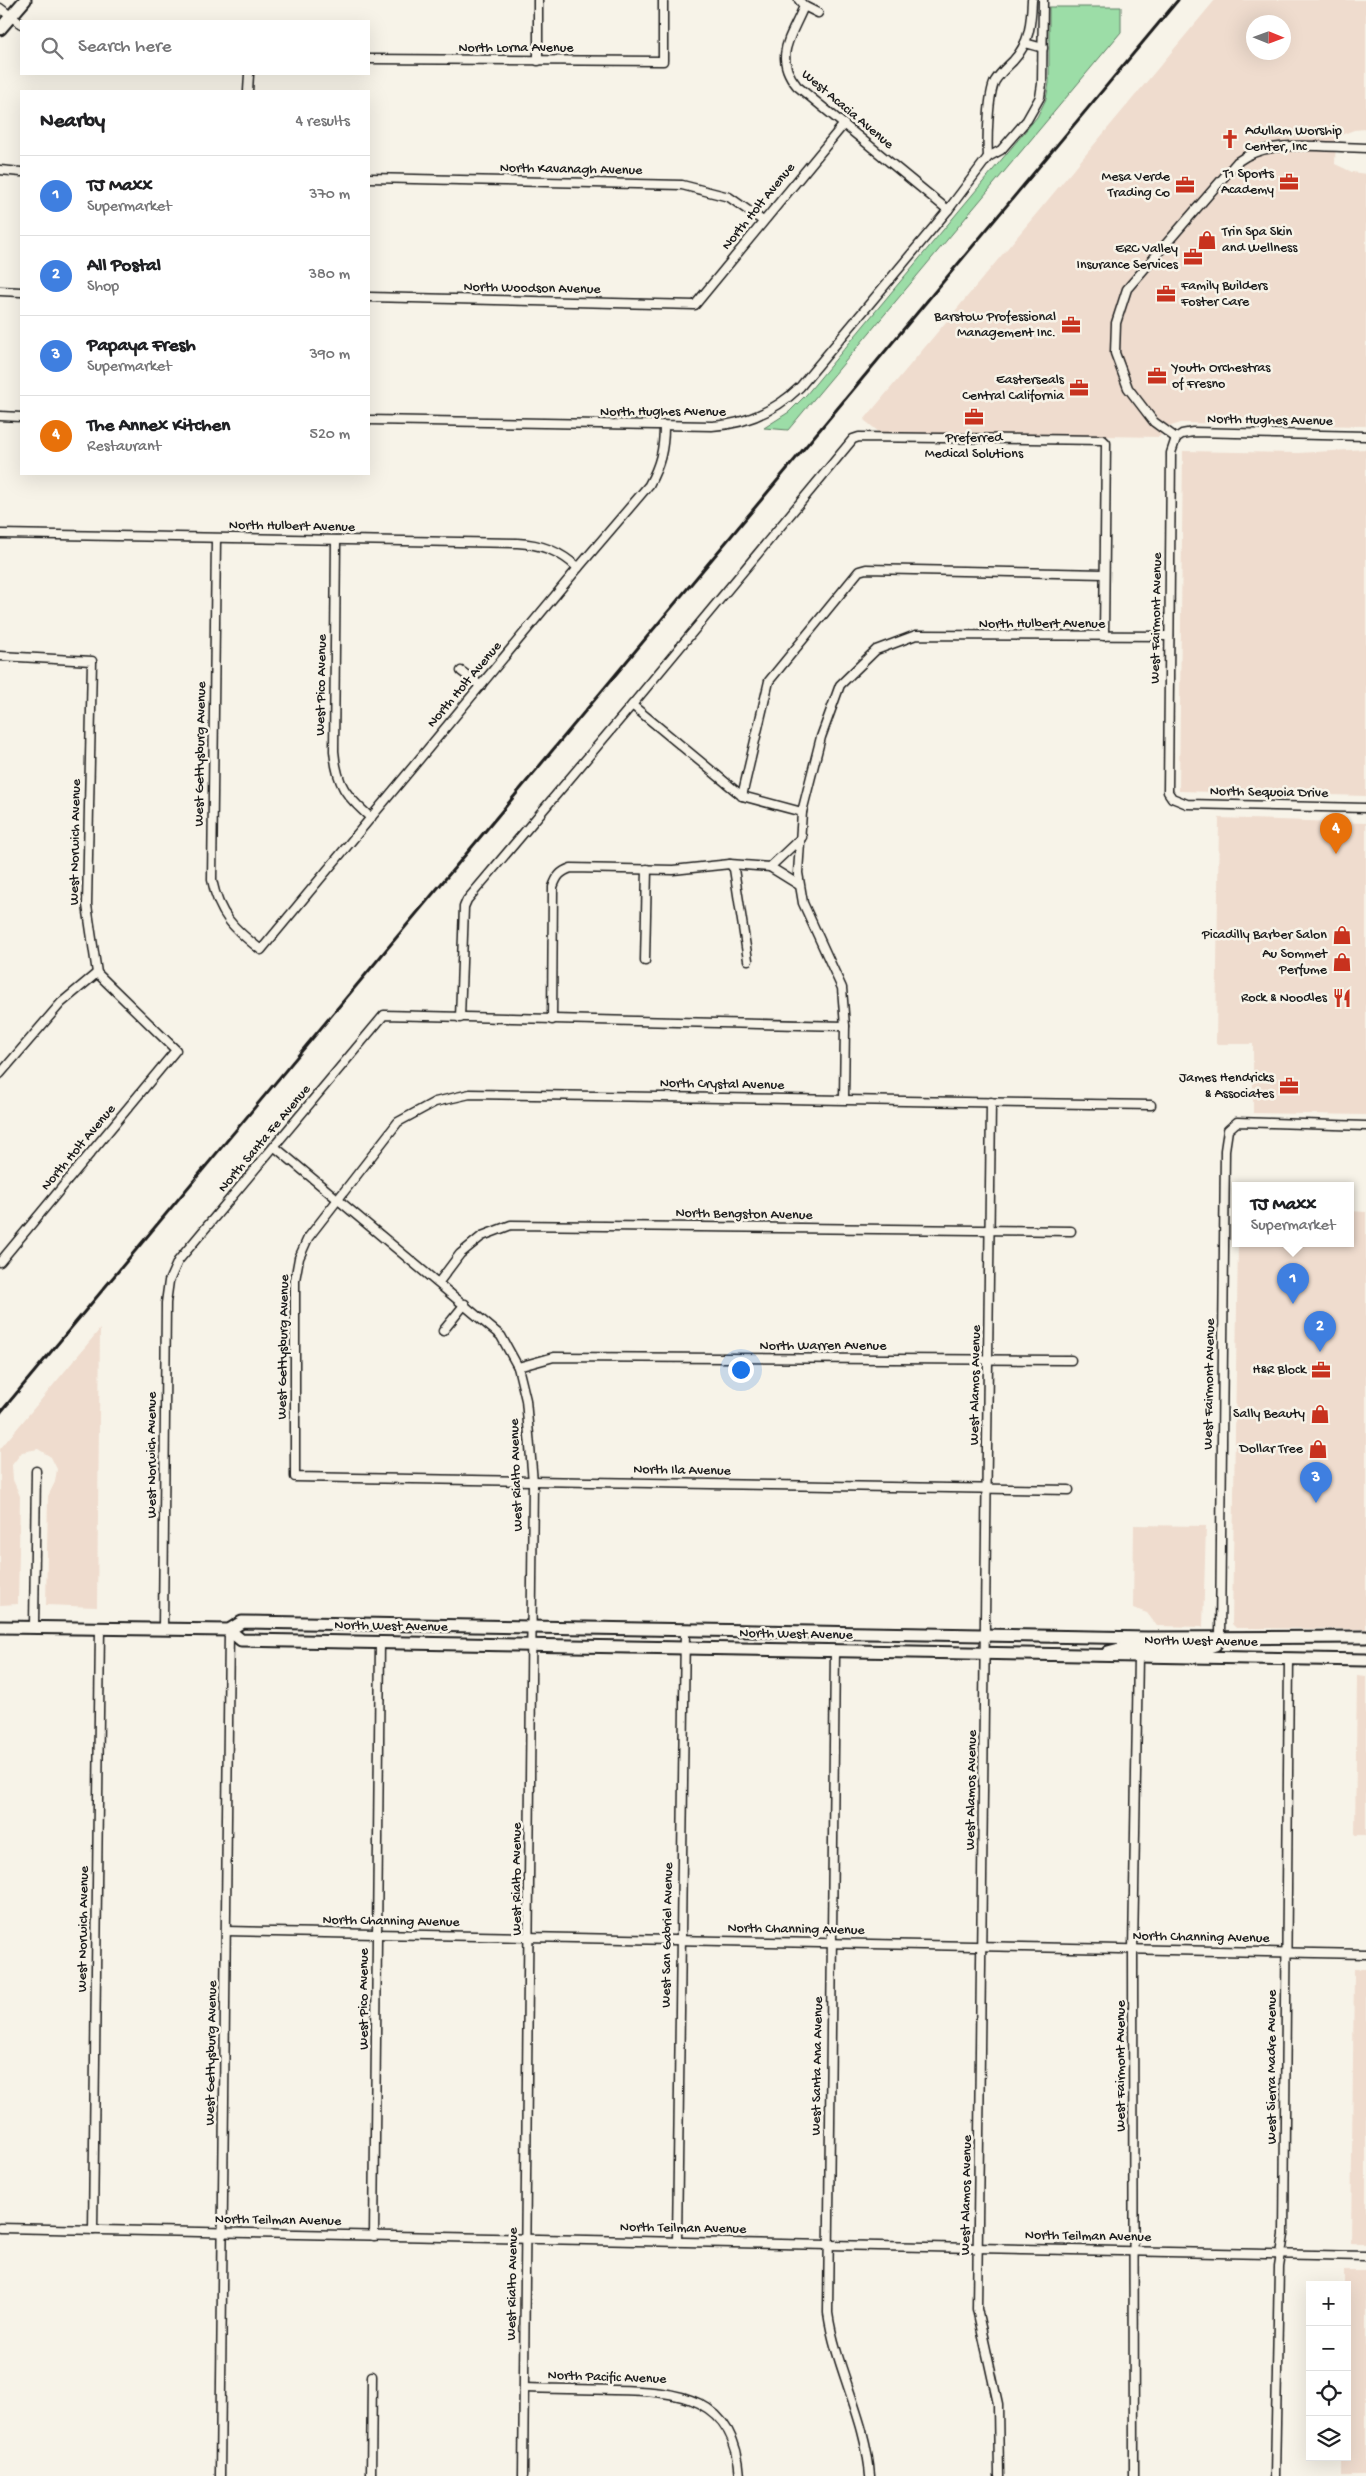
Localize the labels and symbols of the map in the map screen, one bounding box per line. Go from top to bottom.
north arrow [1246,15,1291,60]
street label: North Lorna Avenue [458,40,574,57]
street label: West Acacia Avenue [797,66,897,154]
place label: Adullam Worship Center, Inc [1245,123,1342,156]
church icon: Adullam Worship Center, Inc [1219,128,1241,150]
street label: North Holt Avenue [719,159,800,254]
street label: North Kavanagh Avenue [500,160,643,180]
place label: T1 Sports Academy [1221,166,1275,199]
place label: Mesa Verde Trading Co [1101,169,1171,202]
office icon: T1 Sports Academy [1278,171,1300,193]
office icon: Mesa Verde Trading Co [1174,174,1196,196]
place label: Trin Spa Skin and Wellness [1221,224,1298,257]
shop icon: Trin Spa Skin and Wellness [1196,229,1218,251]
place label: ERC Valley Insurance Services [1077,241,1179,274]
office icon: ERC Valley Insurance Services [1182,246,1204,268]
place label: Family Builders Foster Care [1180,278,1268,311]
street label: North Woodson Avenue [463,279,601,299]
office icon: Family Builders Foster Care [1155,283,1177,305]
place label: Barstow Professional Management Inc. [933,309,1056,342]
office icon: Barstow Professional Management Inc. [1060,314,1082,336]
place label: Youth Orchestras of Fresno [1170,360,1271,393]
office icon: Youth Orchestras of Fresno [1146,365,1168,387]
place label: Easterseals Central California [962,372,1065,405]
office icon: Easterseals Central California [1068,377,1090,399]
street label: North Hughes Avenue [600,404,727,421]
office icon: Preferred Medical Solutions [963,406,985,428]
street label: North Hughes Avenue [1207,411,1334,431]
place label: Preferred Medical Solutions [925,430,1024,463]
street label: North Hulbert Avenue [229,517,356,537]
street label: West Fairmont Avenue [1147,551,1167,684]
street label: North Hulbert Avenue [979,616,1106,633]
street label: West Pico Avenue [313,633,331,736]
street label: North Holt Avenue [424,638,507,732]
street label: West Gettysburg Avenue [191,681,211,827]
street label: West Norwich Avenue [66,778,86,905]
street label: North Sequoia Drive [1210,783,1329,803]
pin: 4 [1320,813,1352,854]
shop icon: Picadilly Barber Salon [1331,924,1353,946]
place label: Picadilly Barber Salon [1201,927,1327,944]
place label: Au Sommet Perfume [1262,946,1328,979]
shop icon: Au Sommet Perfume [1331,951,1353,973]
restaurant icon: Rock & Noodles [1331,987,1353,1009]
place label: Rock & Noodles [1241,990,1328,1007]
place label: James Hendricks & Associates [1179,1070,1275,1103]
street label: North Crystal Avenue [660,1075,785,1095]
office icon: James Hendricks & Associates [1278,1075,1300,1097]
street label: North Santa Fe Avenue [215,1081,316,1196]
street label: North Holt Avenue [38,1101,121,1195]
street label: North Bengston Avenue [675,1205,813,1225]
pin: 1 [1277,1263,1309,1304]
street label: West Gettysburg Avenue [274,1274,294,1420]
pin: 2 [1304,1311,1336,1352]
street label: West Fairmont Avenue [1200,1317,1220,1450]
street label: West Alamos Avenue [966,1324,986,1445]
street label: North Warren Avenue [760,1338,887,1355]
your location [728,1357,754,1383]
office icon: H&R Block [1310,1359,1332,1381]
place label: H&R Block [1252,1362,1308,1379]
street label: West Norwich Avenue [144,1391,161,1518]
shop icon: Sally Beauty [1309,1403,1331,1425]
place label: Sally Beauty [1233,1406,1305,1423]
street label: West Rialto Avenue [507,1417,527,1532]
shop icon: Dollar Tree [1307,1438,1329,1460]
place label: Dollar Tree [1239,1441,1304,1458]
street label: North Ila Avenue [633,1462,732,1480]
pin: 3 [1300,1462,1332,1503]
street label: North West Avenue [334,1618,449,1637]
street label: North West Avenue [739,1626,854,1645]
street label: North West Avenue [1144,1633,1259,1652]
street label: West Alamos Avenue [962,1729,982,1850]
street label: West Rialto Avenue [509,1822,526,1935]
street label: West San Gabriel Avenue [658,1861,678,2008]
street label: West Norwich Avenue [74,1865,94,1992]
street label: North Channing Avenue [322,1912,460,1932]
street label: North Channing Avenue [727,1920,865,1940]
street label: North Channing Avenue [1132,1928,1270,1948]
street label: West Pico Avenue [356,1947,373,2050]
street label: West Gettysburg Avenue [202,1980,222,2126]
street label: West Sierra Madre Avenue [1264,1989,1281,2144]
street label: West Santa Ana Avenue [808,1996,828,2136]
street label: West Fairmont Avenue [1113,2000,1130,2132]
street label: West Alamos Avenue [957,2134,977,2255]
street label: North Teilman Avenue [215,2211,342,2231]
street label: North Teilman Avenue [620,2219,747,2239]
street label: West Rialto Avenue [504,2227,522,2341]
street label: North Teilman Avenue [1025,2227,1152,2247]
street label: North Pacific Avenue [547,2367,667,2389]

